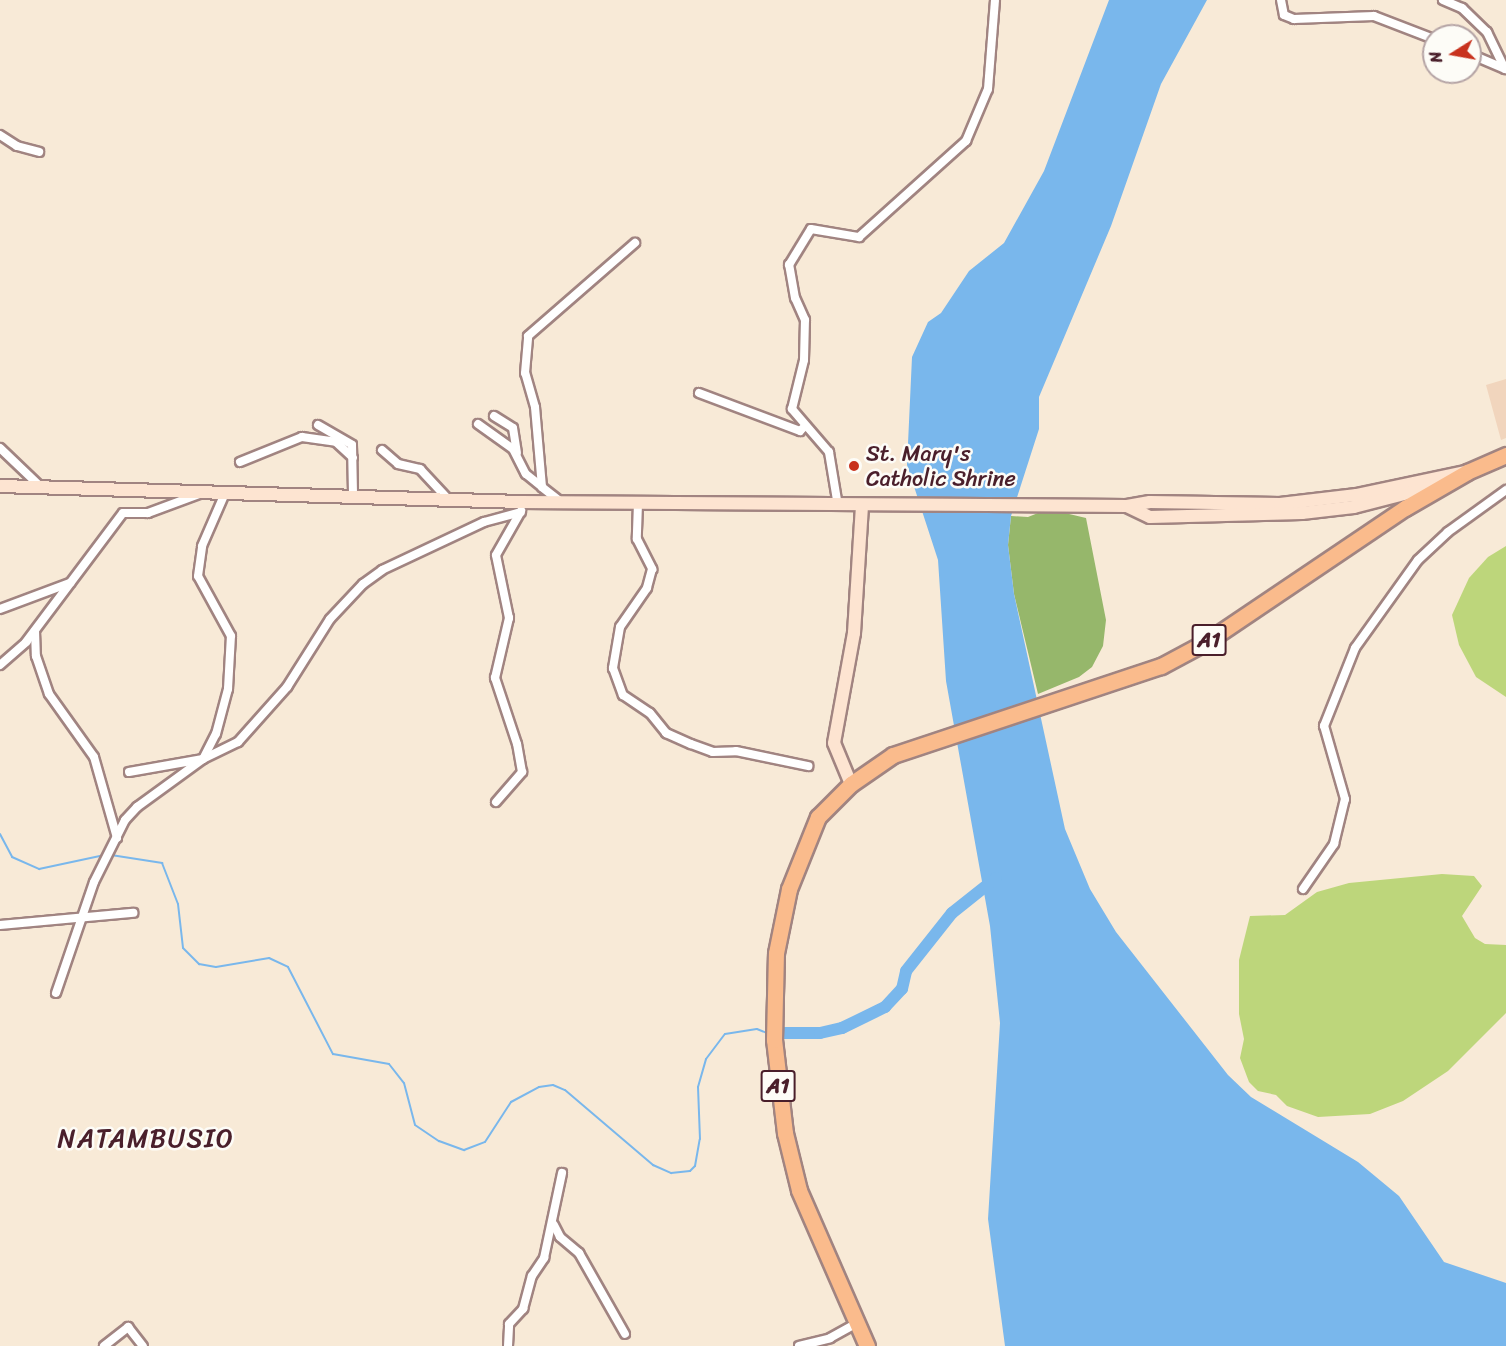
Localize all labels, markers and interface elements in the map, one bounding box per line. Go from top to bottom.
north arrow [1422,24,1482,84]
text: N [1421,49,1451,65]
place label: St. Mary's Catholic Shrine [866,440,1016,492]
marker: St. Mary's Catholic Shrine [847,459,861,473]
road number: A1 [1191,622,1227,658]
road number: A1 [760,1068,796,1104]
district label: NATAMBUSIO [58,1123,234,1155]

